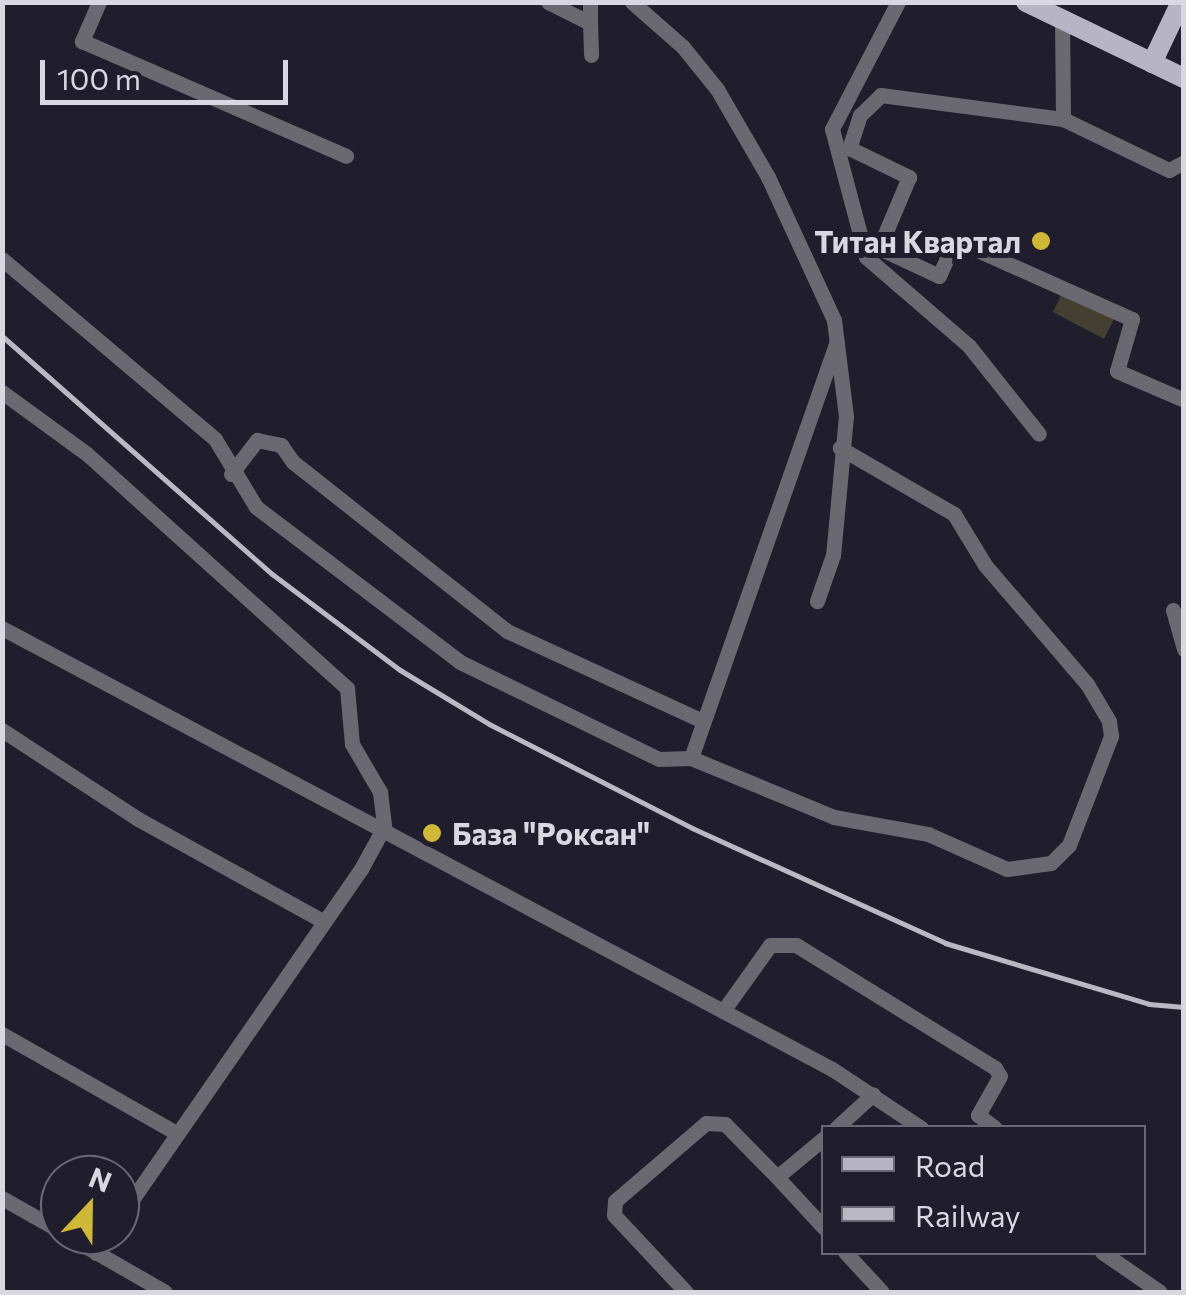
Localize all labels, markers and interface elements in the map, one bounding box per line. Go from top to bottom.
scale bar [45,40,292,102]
text: 100 m [57,59,141,96]
place label: Титан Квартал [814,223,1021,259]
marker: Титан Квартал [1030,230,1052,252]
place label: База "Роксан" [452,815,650,851]
marker: База "Роксан" [421,822,443,844]
legend [821,1125,1146,1255]
text: Road [915,1146,985,1183]
north arrow [40,1155,140,1255]
text: N [84,1159,117,1199]
text: Railway [915,1196,1021,1233]

